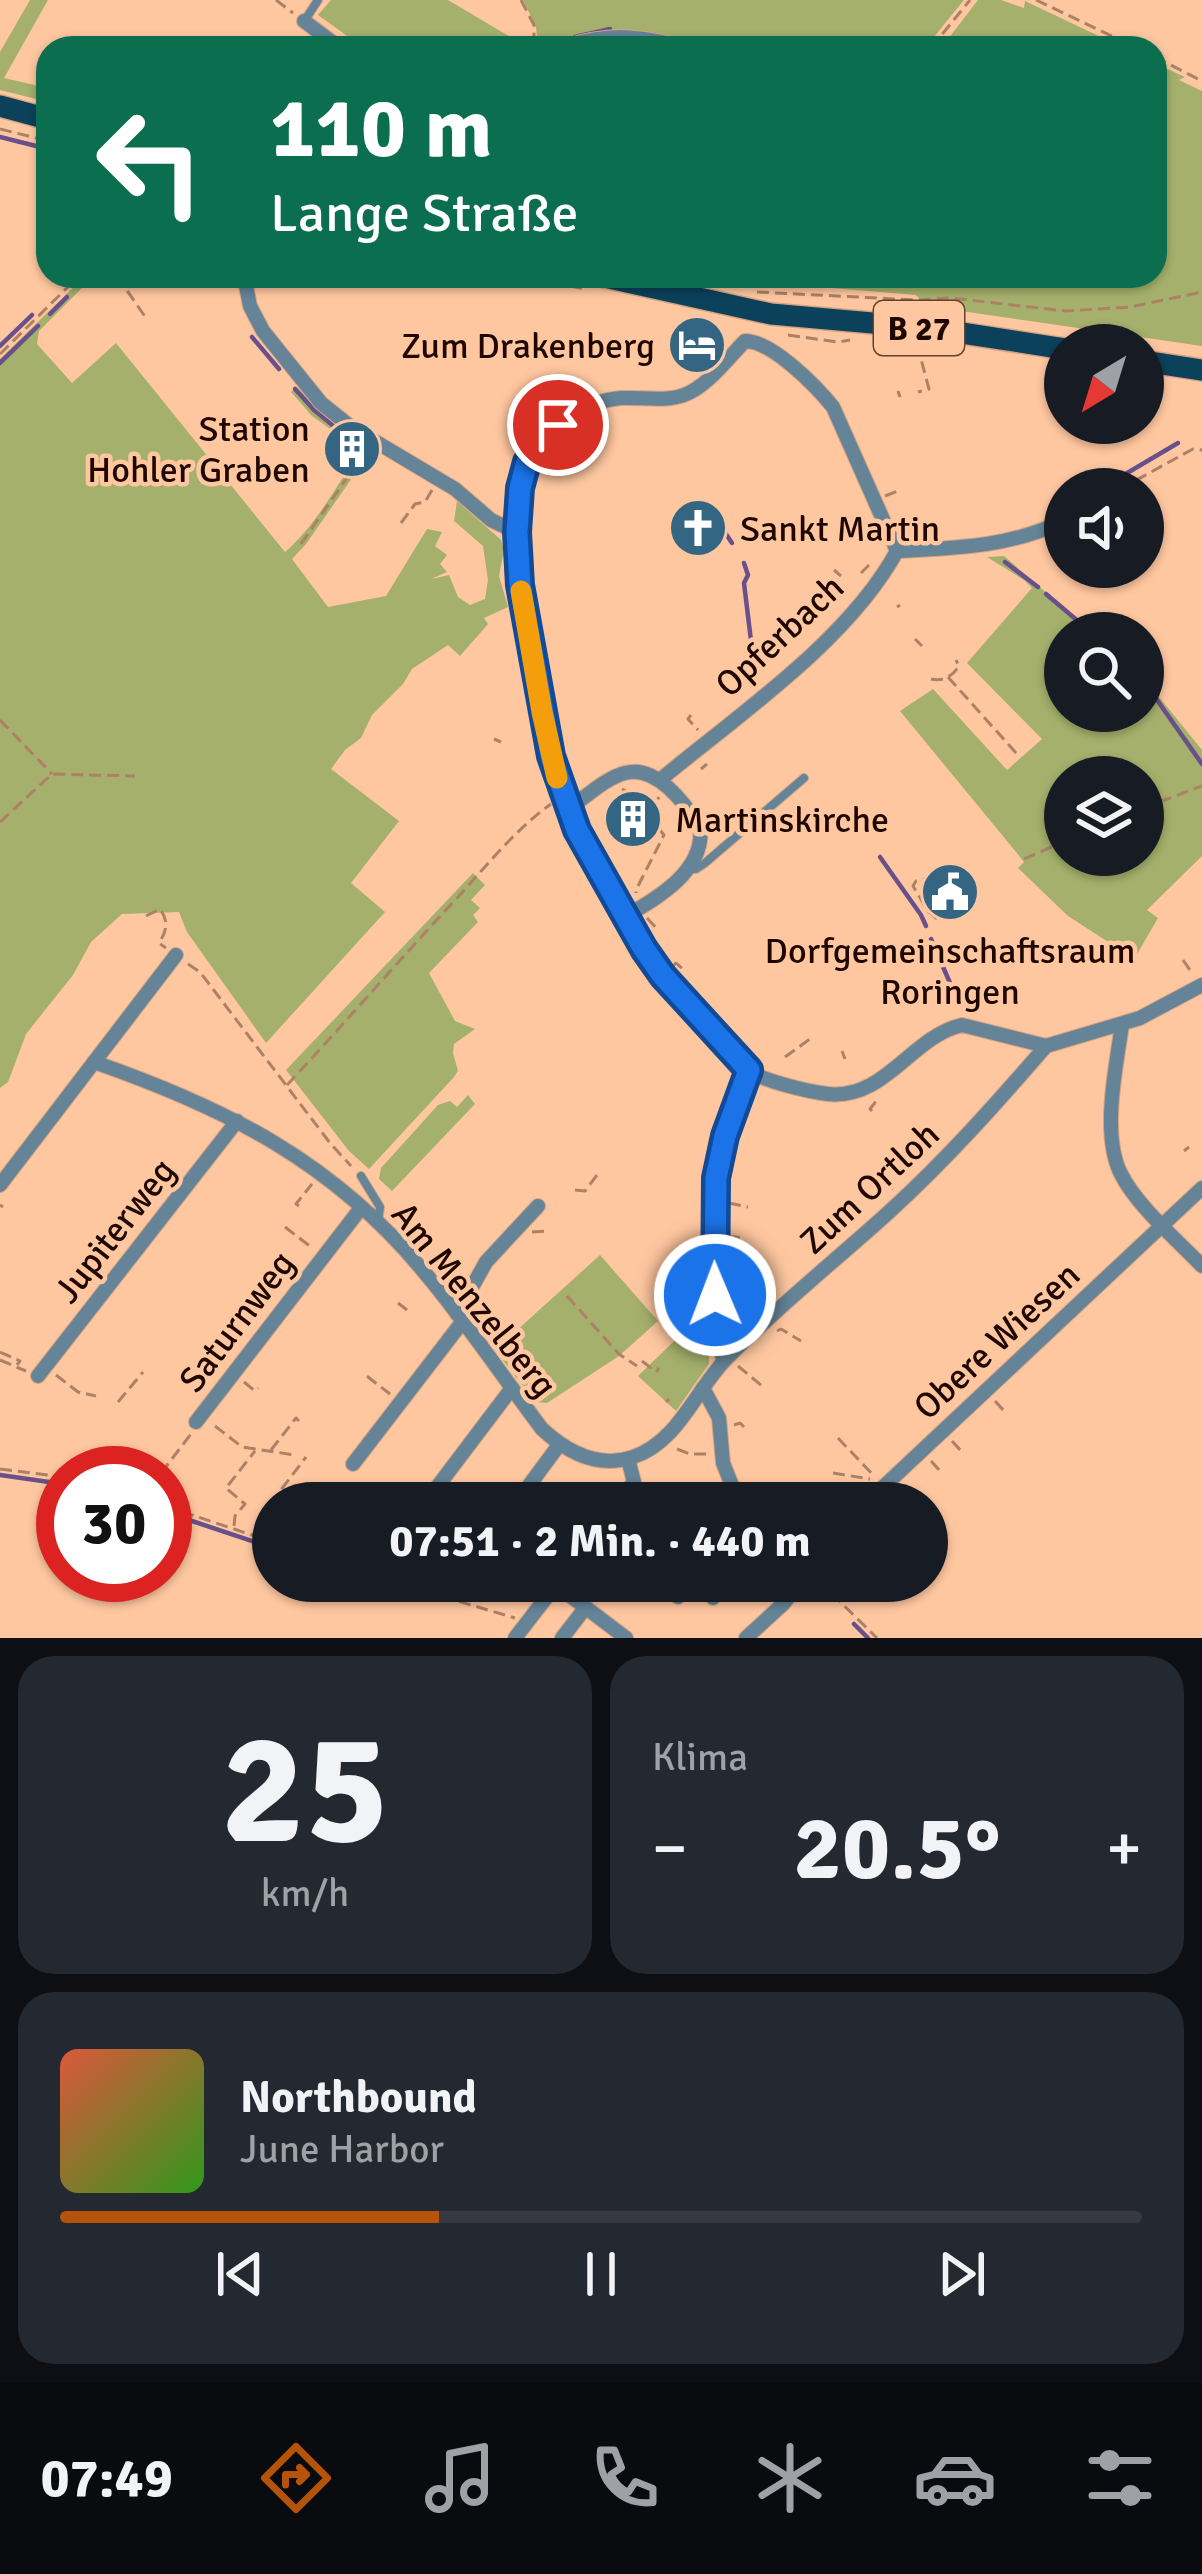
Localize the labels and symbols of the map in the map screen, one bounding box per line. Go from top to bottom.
road number: B 27 [874,301,964,355]
hotel icon: Zum Drakenberg [666,314,728,376]
place label: Zum Drakenberg [401,324,655,369]
north arrow [1044,324,1164,444]
pin [507,374,609,476]
place label: Station Hohler Graben [87,407,310,493]
building icon: Station Hohler Graben [321,418,383,480]
church icon: Sankt Martin [667,497,729,559]
place label: Sankt Martin [740,507,940,552]
street label: Opferbach [706,565,854,707]
building icon: Martinskirche [602,788,664,850]
place label: Martinskirche [675,798,889,843]
public building icon: Dorfgemeinschaftsraum Roringen [919,861,981,923]
place label: Dorfgemeinschaftsraum Roringen [765,929,1135,1015]
street label: Zum Ortloh [791,1112,949,1264]
street label: Jupiterweg [45,1150,186,1312]
street label: Am Menzelberg [381,1193,566,1407]
position arrow [652,1232,778,1358]
street label: Saturnweg [170,1242,305,1401]
street label: Obere Wiesen [905,1253,1090,1429]
speed limit sign: 30 [36,1446,192,1602]

